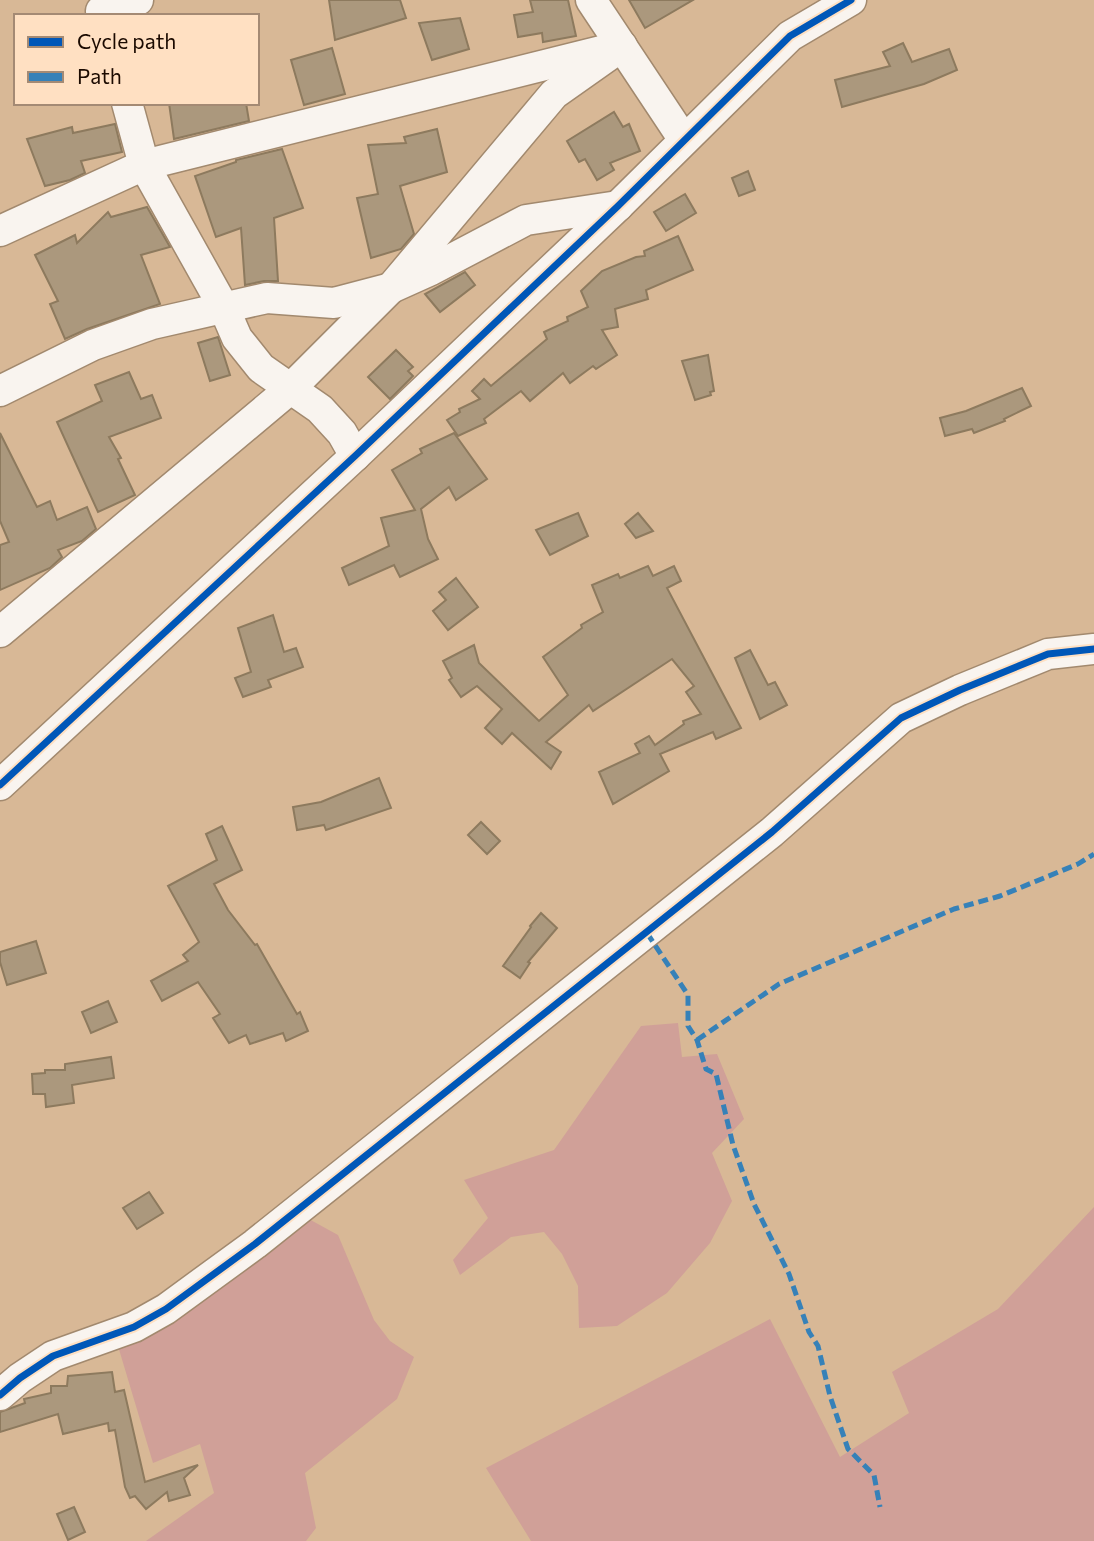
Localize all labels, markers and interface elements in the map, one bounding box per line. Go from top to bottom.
legend [14,14,259,105]
text: Cycle path [77,28,176,53]
text: Path [77,63,122,88]

